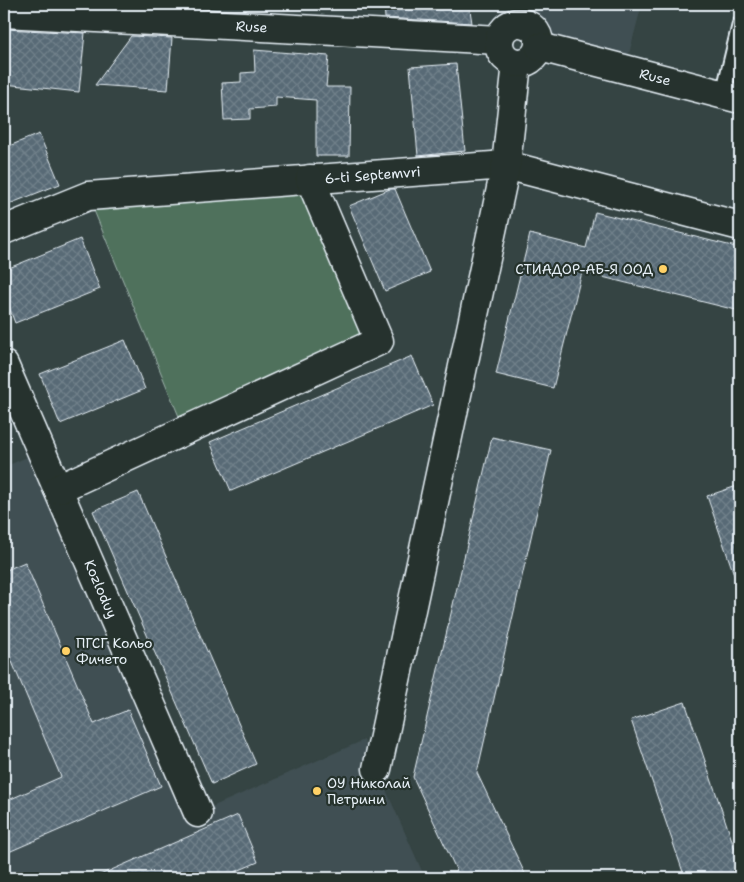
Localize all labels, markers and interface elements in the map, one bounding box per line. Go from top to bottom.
street label: Ruse [235,17,268,36]
street label: Ruse [637,64,673,90]
street label: 6-ti Septemvri [324,162,421,187]
place label: СТИАДОР-АБ-Я ООД [515,260,653,278]
marker: СТИАДОР-АБ-Я ООД [657,263,669,275]
street label: Kozloduy [80,557,122,621]
place label: ПГСГ Кольо Фичето [76,634,153,668]
marker: ПГСГ Кольо Фичето [60,645,72,657]
place label: ОУ Николай Петрини [327,774,411,808]
marker: ОУ Николай Петрини [311,785,323,797]

